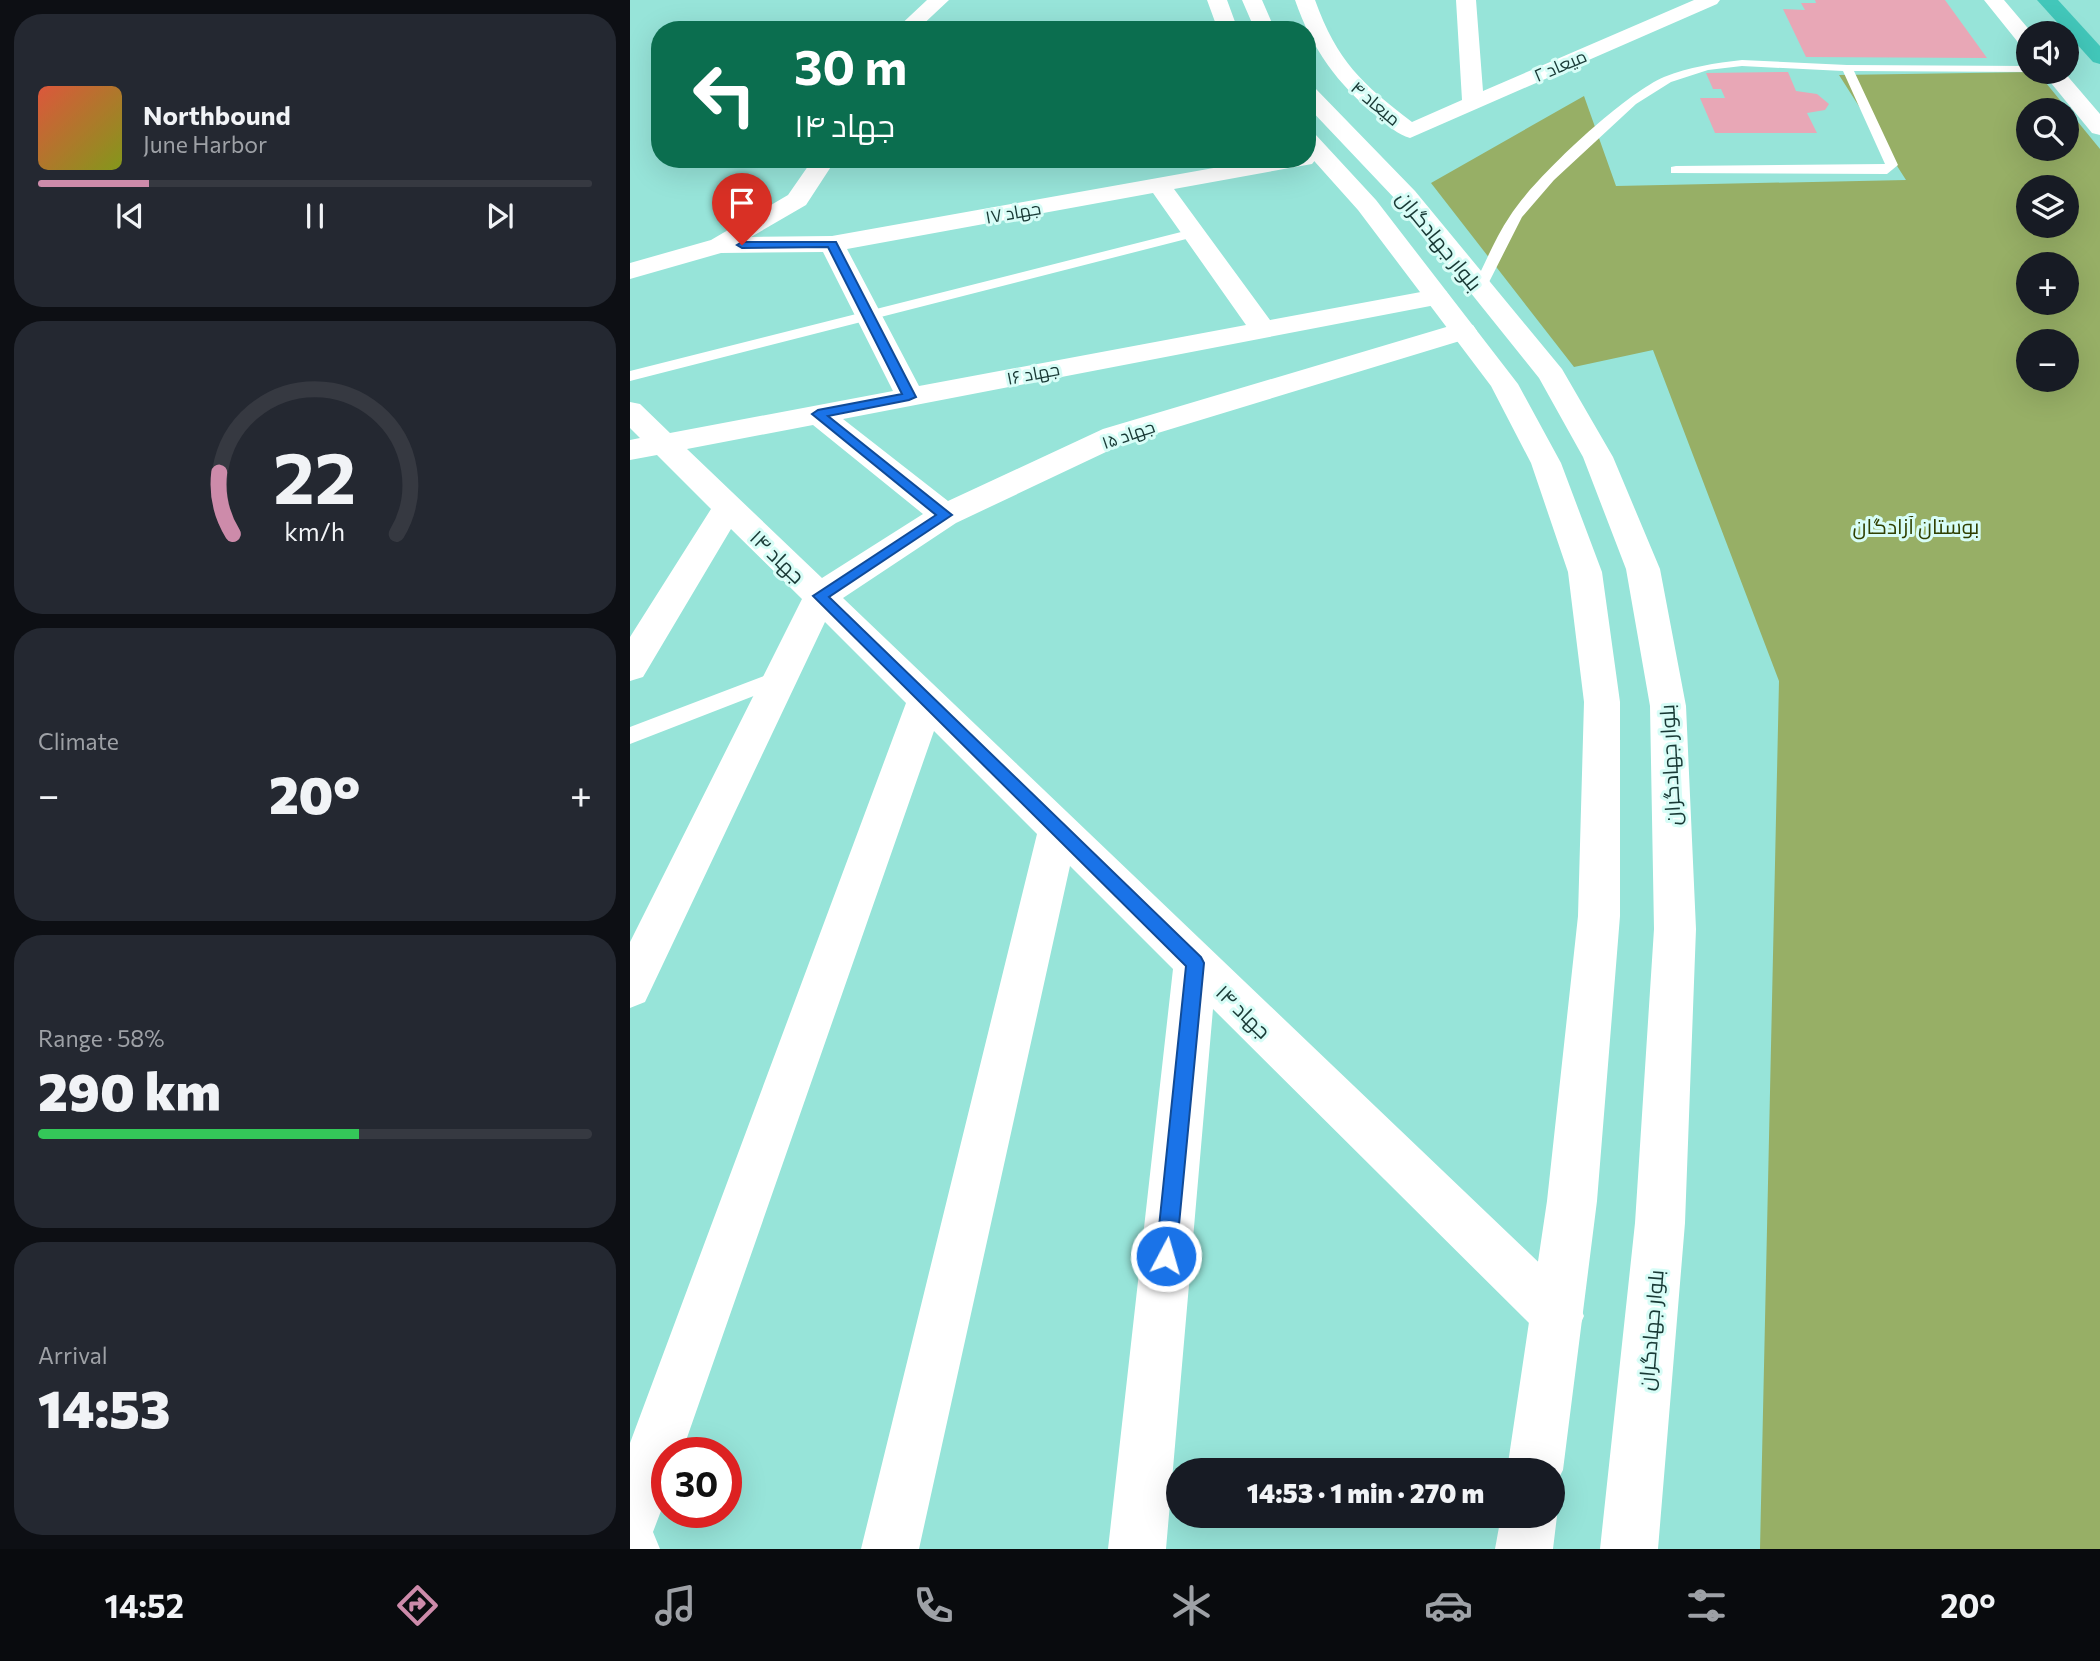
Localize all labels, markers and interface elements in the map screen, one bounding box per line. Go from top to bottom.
map controls [2016,21,2079,392]
button: sound [2016,21,2079,84]
text: 30 m [794,35,907,95]
street label: میعاد ۲ [1530,44,1590,86]
icon: left [679,49,770,140]
street label: میعاد ۴ [1347,76,1405,130]
button: search [2016,98,2079,161]
text: Northbound [143,99,291,130]
text: جهاد ۱۴ [794,104,895,144]
text: June Harbor [143,130,267,158]
pin [712,173,772,245]
button: layers [2016,175,2079,238]
icon: arrive [723,184,761,222]
street label: بلوار جهادگران [1391,185,1488,296]
street label: جهاد ۱۷ [983,196,1043,229]
icon: previous [111,197,149,235]
icon: pause [296,197,334,235]
icon: next [481,197,519,235]
button: + [2016,252,2079,315]
button: − [2016,329,2079,392]
street label: جهاد ۱۶ [1005,357,1062,390]
street label: جهاد ۱۵ [1099,415,1158,454]
text: 22 [274,430,356,519]
park label: بوستان آزادگان [1853,513,1979,540]
text: km/h [285,515,345,545]
street label: جهاد ۱۴ [744,524,811,589]
street label: بلوار جهادگران [1653,704,1687,826]
text: Climate [38,727,119,755]
text: 20° [269,761,360,825]
text: − [38,770,60,817]
text: + [570,770,592,817]
street label: جهاد ۱۴ [1210,979,1277,1044]
text: Range · 58% [38,1024,165,1052]
text: 290 km [38,1058,221,1122]
position arrow [1129,1219,1203,1293]
street label: بلوار جهادگران [1632,1268,1670,1392]
text: Arrival [38,1341,108,1369]
text: 14:53 [38,1375,170,1439]
speed limit sign: 30 [651,1437,742,1528]
text: 14:53 · 1 min · 270 m [1247,1477,1484,1508]
icon: directions [393,1581,442,1630]
icon: music [651,1581,700,1630]
icon: phone [909,1581,958,1630]
icon: climate [1167,1581,1216,1630]
icon: car [1424,1581,1473,1630]
icon: filters [1682,1581,1731,1630]
text: 14:52 [104,1585,184,1625]
text: 20° [1940,1585,1996,1625]

